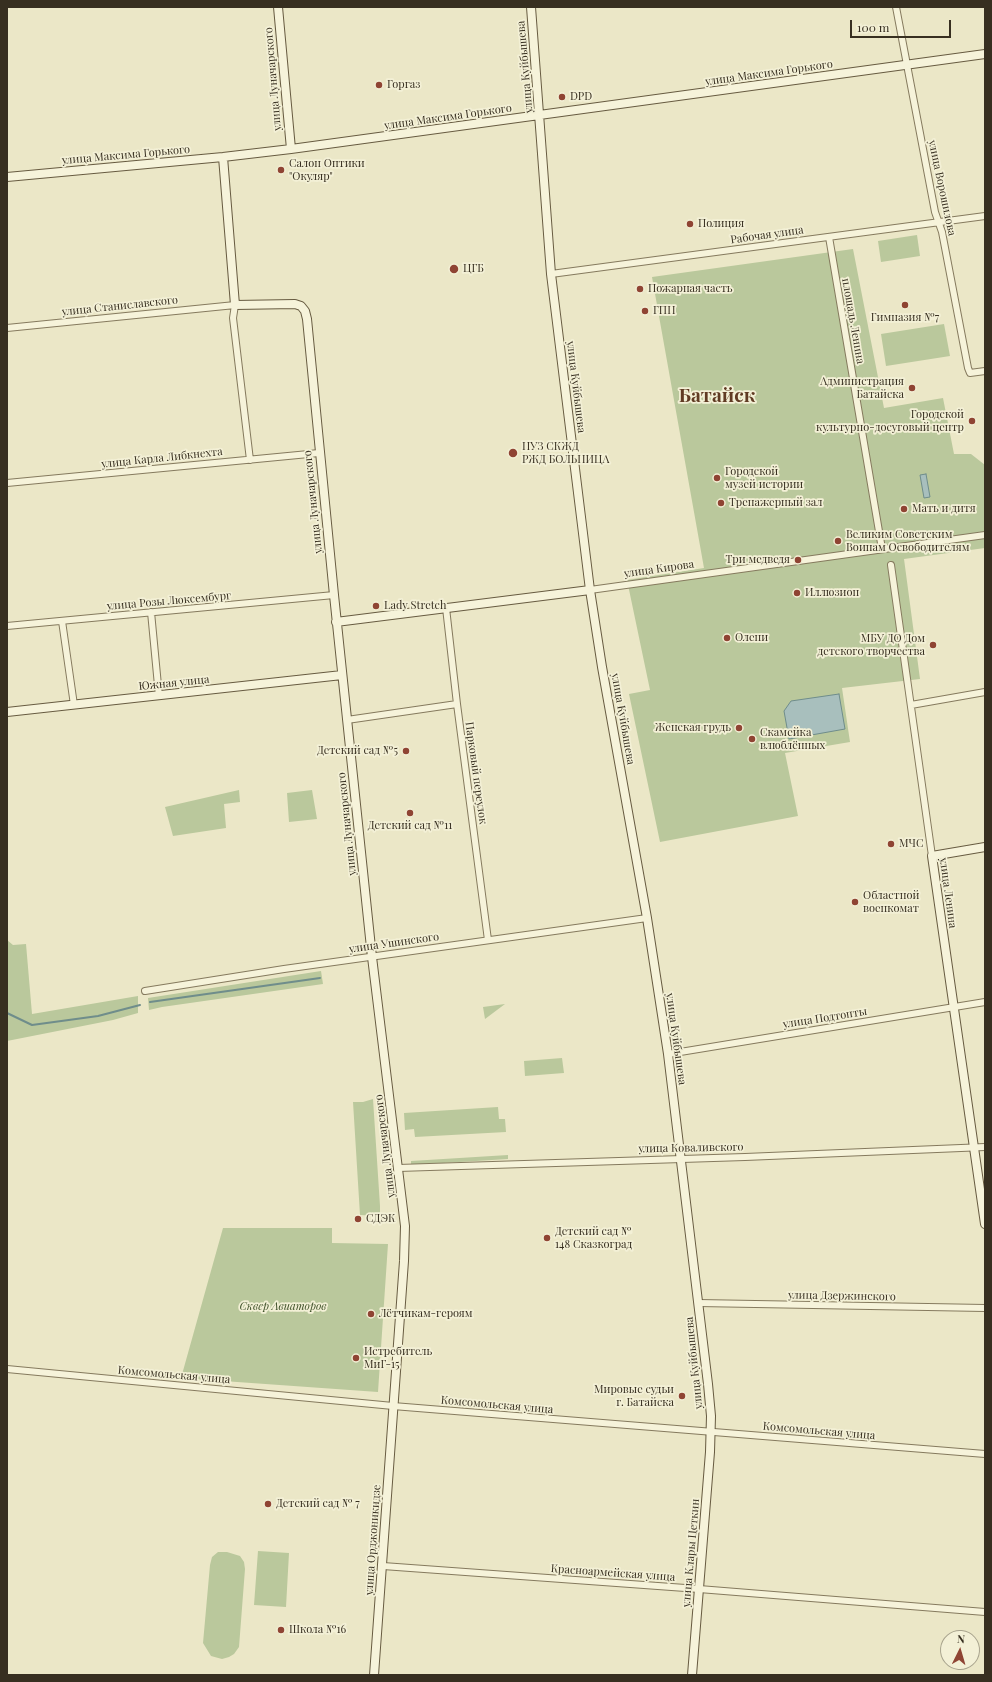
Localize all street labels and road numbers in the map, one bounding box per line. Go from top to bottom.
street label: улица Куйбышева [514,20,536,114]
street label: улица Луначарского [262,27,284,131]
street label: улица Максима Горького [704,58,834,88]
street label: улица Максима Горького [383,102,513,132]
street label: улица Ворошилова [925,139,959,237]
street label: улица Максима Горького [61,143,191,167]
street label: Рабочая улица [730,223,804,247]
street label: площадь Ленина [839,277,867,365]
street label: улица Станиславского [61,293,179,319]
street label: улица Куйбышева [564,340,588,434]
street label: улица Карла Либкнехта [101,445,223,471]
street label: улица Луначарского [301,450,325,554]
street label: улица Кирова [623,558,695,580]
street label: улица Розы Люксембург [106,589,232,613]
street label: улица Куйбышева [608,672,638,766]
street label: Южная улица [138,673,210,693]
street label: Парковый переулок [462,721,490,825]
street label: улица Луначарского [335,772,359,876]
street label: улица Ленина [937,857,959,929]
street label: улица Ушинского [348,930,440,956]
street label: улица Куйбышева [663,992,689,1086]
street label: улица Подтопты [782,1005,868,1031]
street label: улица Луначарского [372,1094,398,1198]
street label: улица Коваливского [638,1140,744,1156]
street label: улица Дзержинского [788,1288,896,1304]
street label: улица Куйбышева [683,1316,705,1410]
street label: Комсомольская улица [117,1364,231,1386]
street label: Комсомольская улица [440,1394,554,1416]
street label: Комсомольская улица [762,1420,876,1442]
street label: улица Орджоникидзе [363,1484,383,1596]
street label: улица Клары Цеткин [680,1498,702,1608]
street label: Красноармейская улица [550,1562,676,1584]

